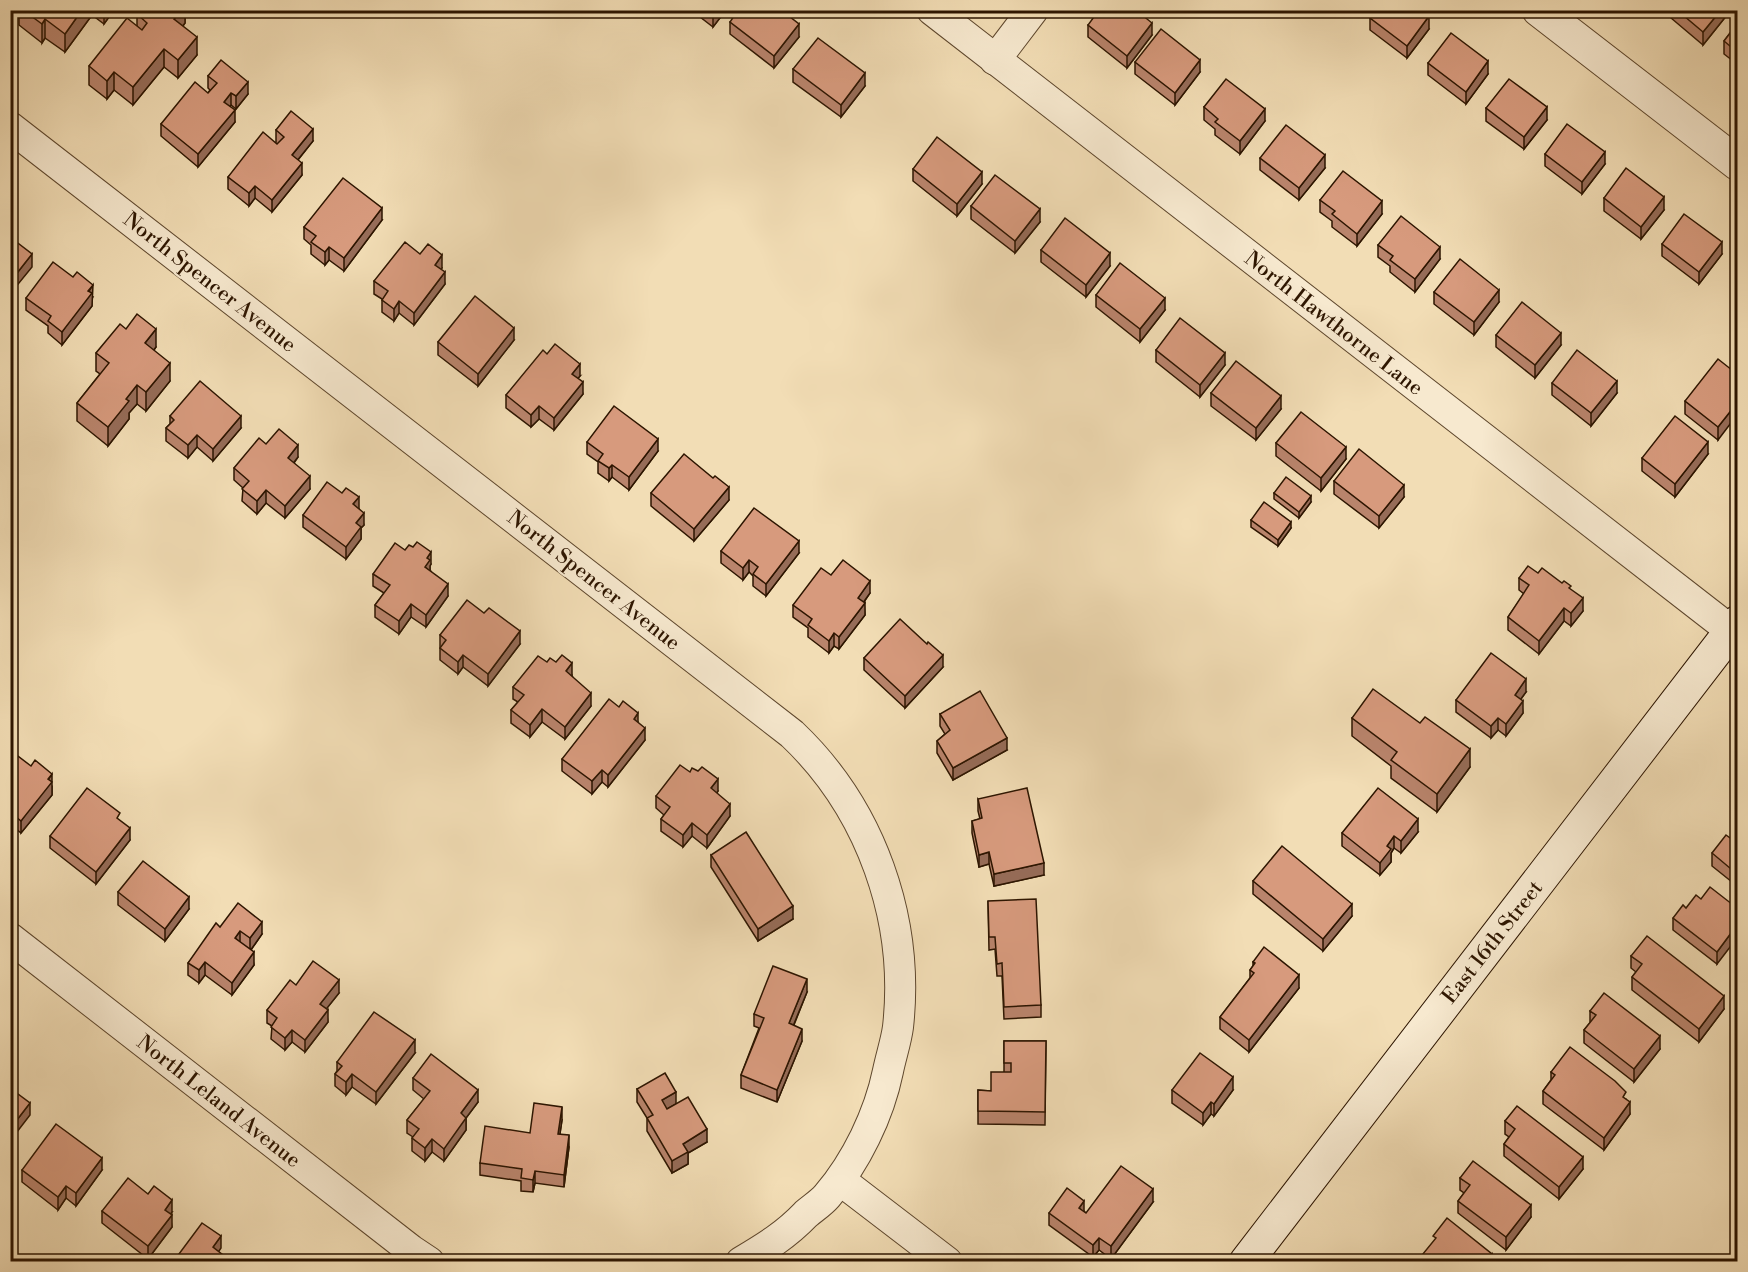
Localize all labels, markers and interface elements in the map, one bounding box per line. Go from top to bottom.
street label: North Spencer Avenue [118,207,301,358]
street label: North Hawthorne Lane [1239,246,1428,402]
street label: North Spencer Avenue [502,505,685,656]
street label: East 16th Street [1437,876,1549,1009]
street label: North Leland Avenue [131,1030,305,1174]

